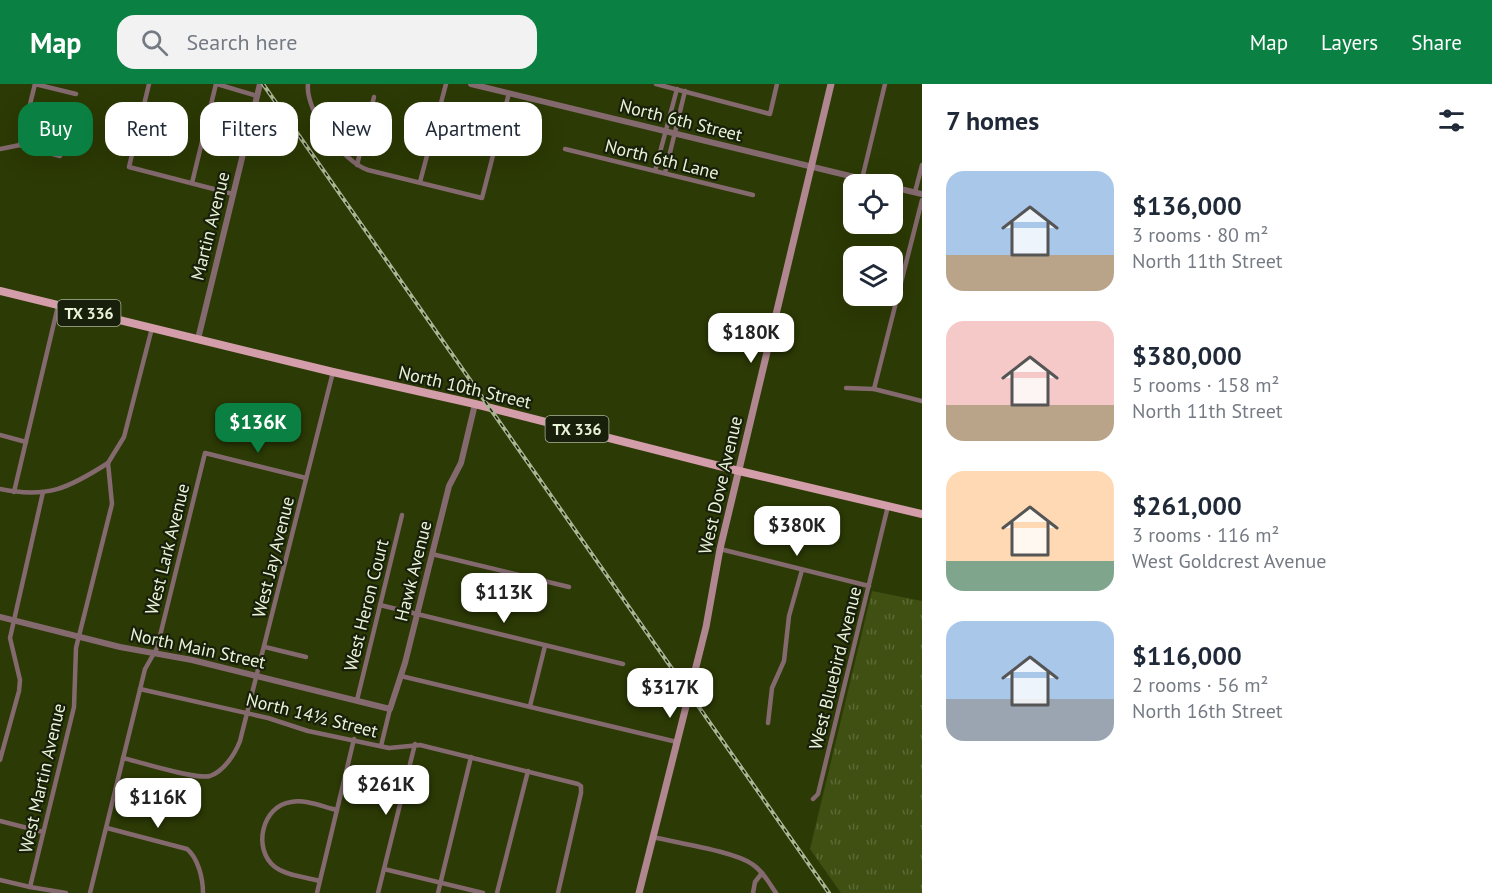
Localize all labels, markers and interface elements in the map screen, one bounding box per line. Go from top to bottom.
search box [117,15,537,69]
text: Map [30,24,81,61]
icon: search [138,26,171,59]
text: Search here [186,28,297,56]
text: Map [1250,29,1288,56]
text: Layers [1321,29,1378,56]
text: Share [1411,29,1462,56]
street label: North 6th Street [617,94,745,146]
chip: Buy [18,102,93,156]
chip: Rent [105,102,188,156]
chip: Filters [200,102,298,156]
chip: New [310,102,392,156]
chip: Apartment [404,102,542,156]
text: 7 homes [946,104,1039,137]
icon: filters [1435,104,1468,137]
street label: North 6th Lane [603,134,721,184]
street label: Martin Avenue [185,169,235,283]
map controls [843,174,903,306]
button: locate [843,174,903,234]
text: $136,000 [1132,189,1242,222]
icon: home [994,195,1066,267]
text: 3 rooms · 80 m² [1132,222,1268,248]
button: layers [843,246,903,306]
text: North 11th Street [1132,248,1283,274]
road number: TX 336 [58,300,121,326]
pin: $180K [709,313,793,364]
text: $180K [722,319,780,345]
text: $380,000 [1132,339,1242,372]
icon: home [994,345,1066,417]
street label: North 10th Street [396,361,534,413]
text: 5 rooms · 158 m² [1132,372,1279,398]
text: North 11th Street [1132,398,1283,424]
pin: $136K [216,403,300,454]
text: $136K [229,409,287,435]
street label: West Dove Avenue [693,414,747,556]
road number: TX 336 [546,416,608,442]
street label: West Lark Avenue [140,481,194,617]
text: $261,000 [1132,489,1242,522]
street label: West Jay Avenue [247,494,299,620]
icon: home [994,495,1066,567]
pin: $380K [755,506,839,557]
text: $380K [768,512,826,538]
street label: Hawk Avenue [389,518,437,624]
text: 3 rooms · 116 m² [1132,522,1279,548]
street label: West Heron Court [338,537,394,673]
text: West Goldcrest Avenue [1132,548,1326,574]
pin: $113K [462,573,546,624]
text: $113K [475,579,533,605]
street label: West Bluebird Avenue [804,584,866,752]
street label: North Main Street [128,622,268,674]
text: $116,000 [1132,639,1242,672]
icon: home [994,645,1066,717]
pin: $317K [628,668,712,719]
text: 2 rooms · 56 m² [1132,672,1268,698]
text: $317K [641,674,699,700]
street label: North 14½ Street [244,688,380,742]
text: North 16th Street [1132,698,1283,724]
street label: West Martin Avenue [14,701,70,855]
pin: $261K [344,765,428,816]
text: $261K [357,771,415,797]
pin: $116K [116,778,200,829]
text: $116K [129,784,187,810]

